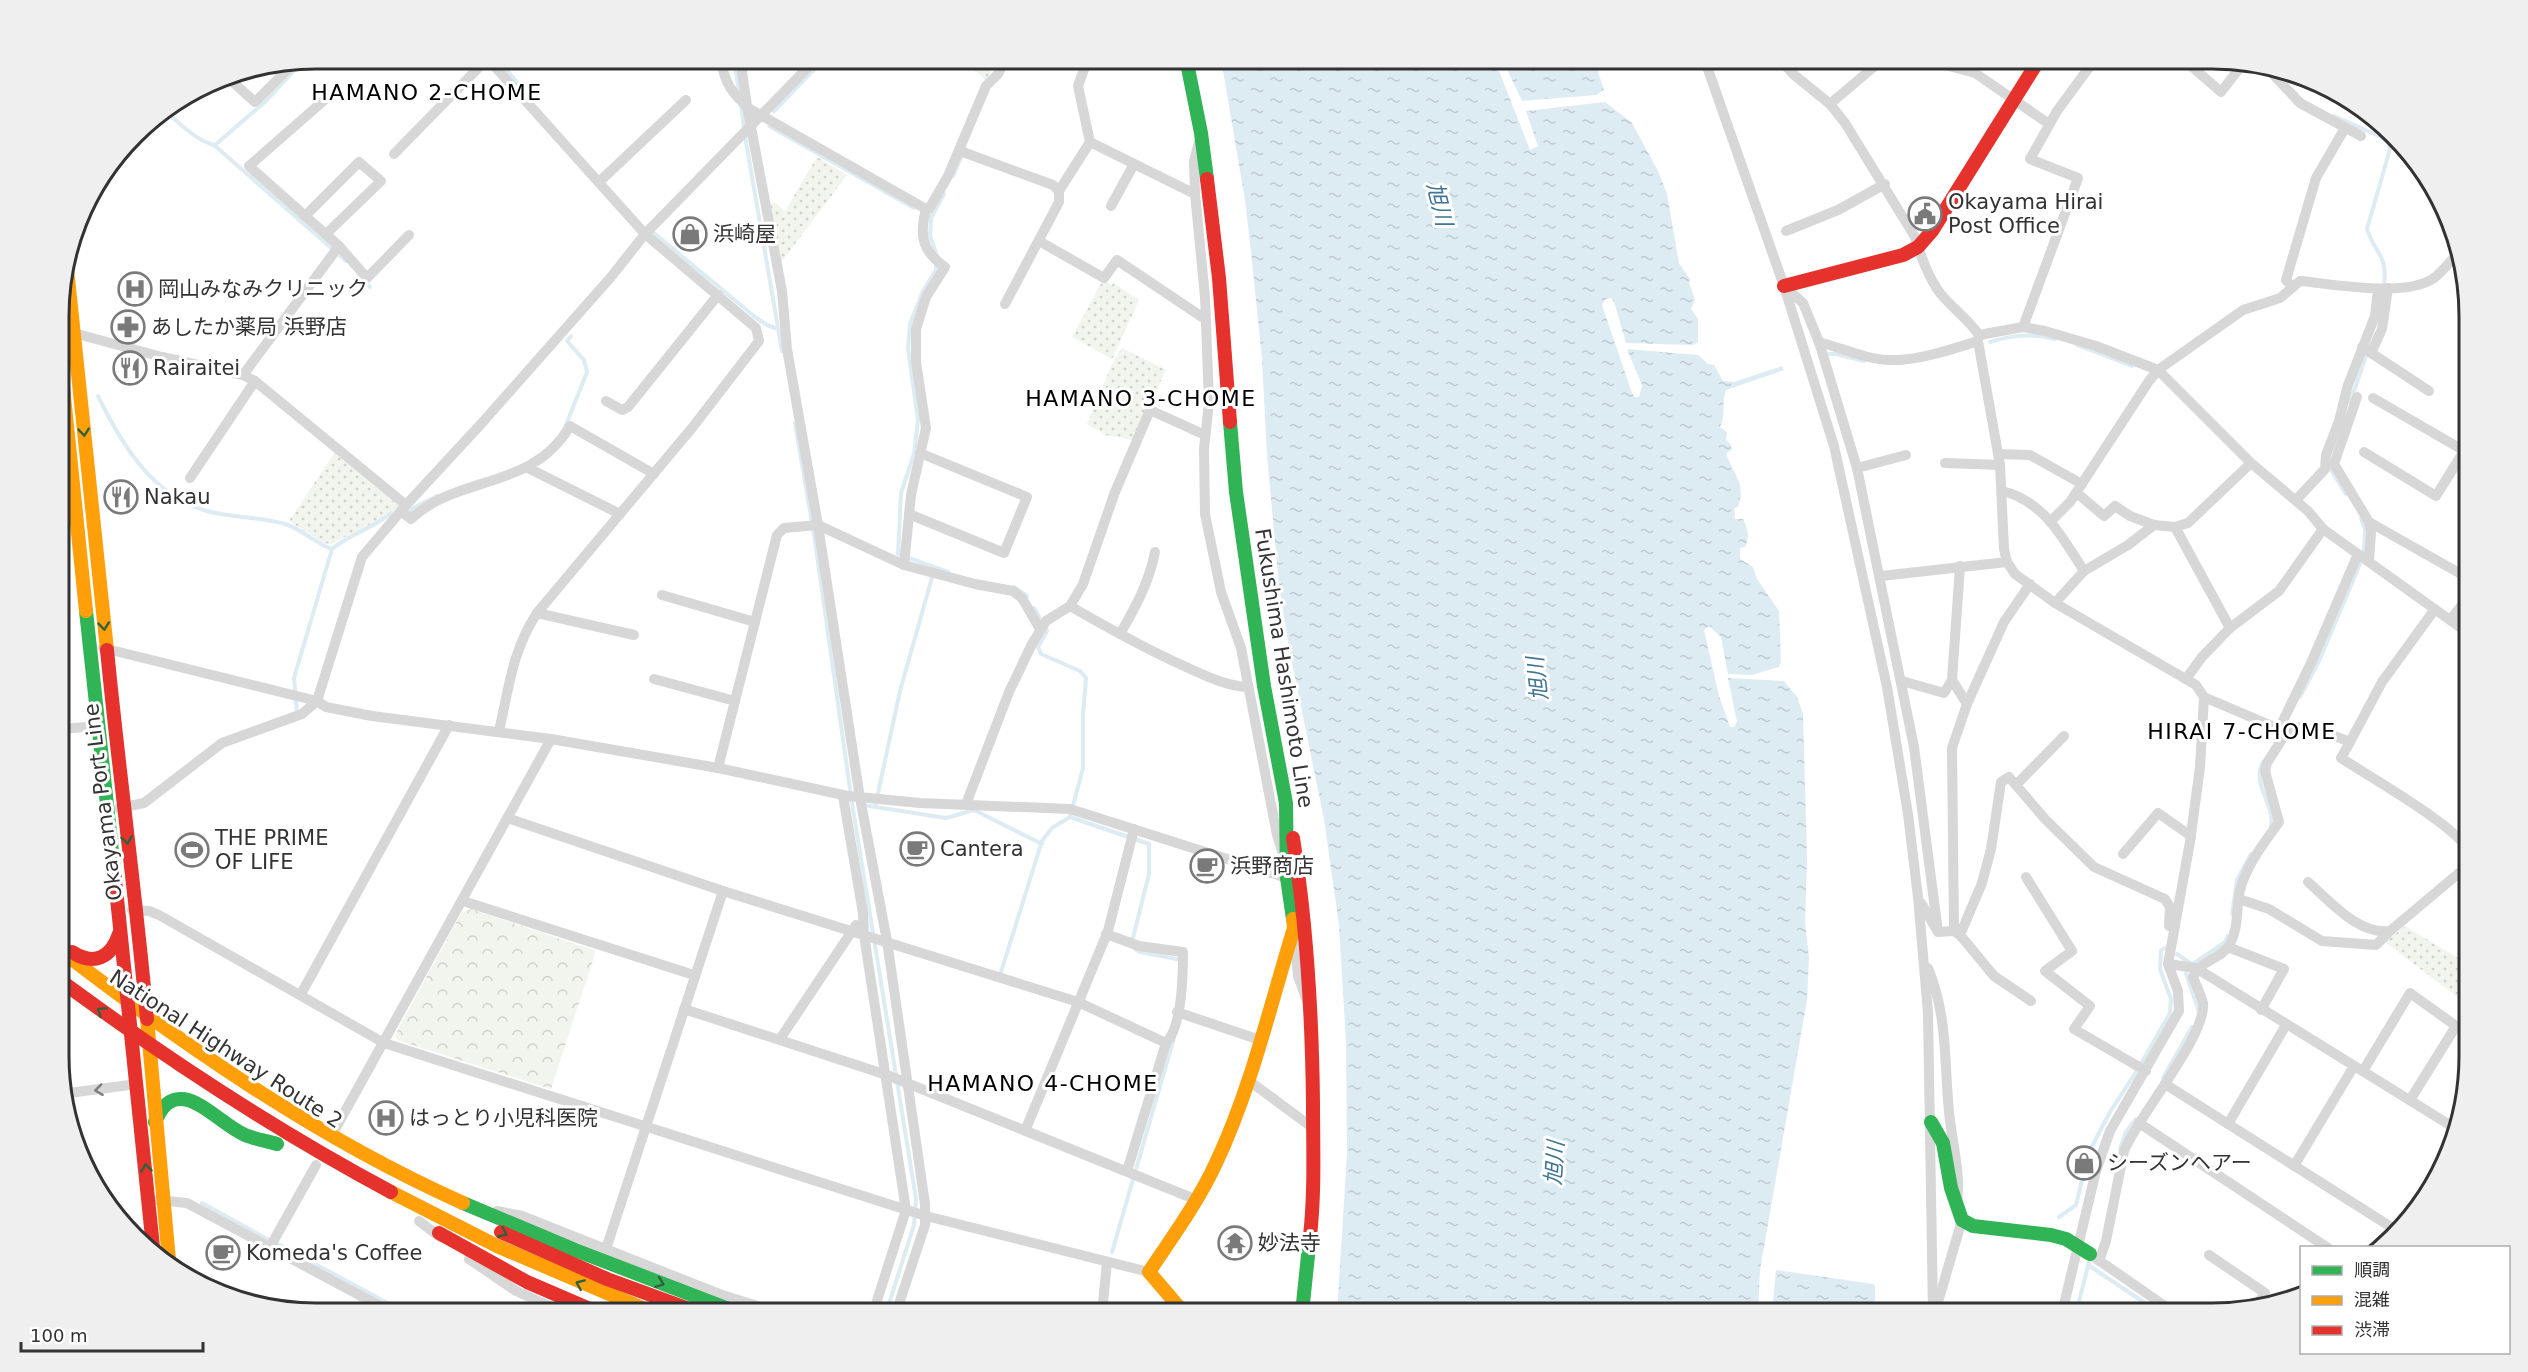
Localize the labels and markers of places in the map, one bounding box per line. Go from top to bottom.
place label: Okayama Hirai Post Office [1948,190,2103,238]
public building icon: Okayama Hirai Post Office [1907,196,1943,232]
shop icon: 浜崎屋 [672,216,708,252]
place label: 浜崎屋 [713,222,776,246]
hospital icon: 岡山みなみクリニック [117,271,153,307]
place label: 岡山みなみクリニック [158,277,368,301]
pharmacy icon: あしたか薬局 浜野店 [110,309,146,345]
place label: あしたか薬局 浜野店 [151,315,347,339]
restaurant icon: Rairaitei [112,350,148,386]
place label: Rairaitei [153,356,240,380]
restaurant icon: Nakau [103,479,139,515]
place label: Nakau [144,485,211,509]
place label: THE PRIME OF LIFE [214,826,328,874]
cafe icon: Cantera [899,831,935,867]
sports icon: THE PRIME OF LIFE [174,832,210,868]
place label: Cantera [940,837,1024,861]
cafe icon: 浜野商店 [1189,848,1225,884]
place label: 浜野商店 [1230,854,1314,878]
hospital icon: はっとり小児科医院 [368,1100,404,1136]
place label: はっとり小児科医院 [409,1106,598,1130]
shop icon: シーズンヘアー [2066,1145,2102,1181]
place label: シーズンヘアー [2107,1151,2252,1175]
temple icon: 妙法寺 [1217,1225,1253,1261]
place label: 妙法寺 [1258,1231,1321,1255]
cafe icon: Komeda's Coffee [205,1235,241,1271]
place label: Komeda's Coffee [246,1241,422,1265]

